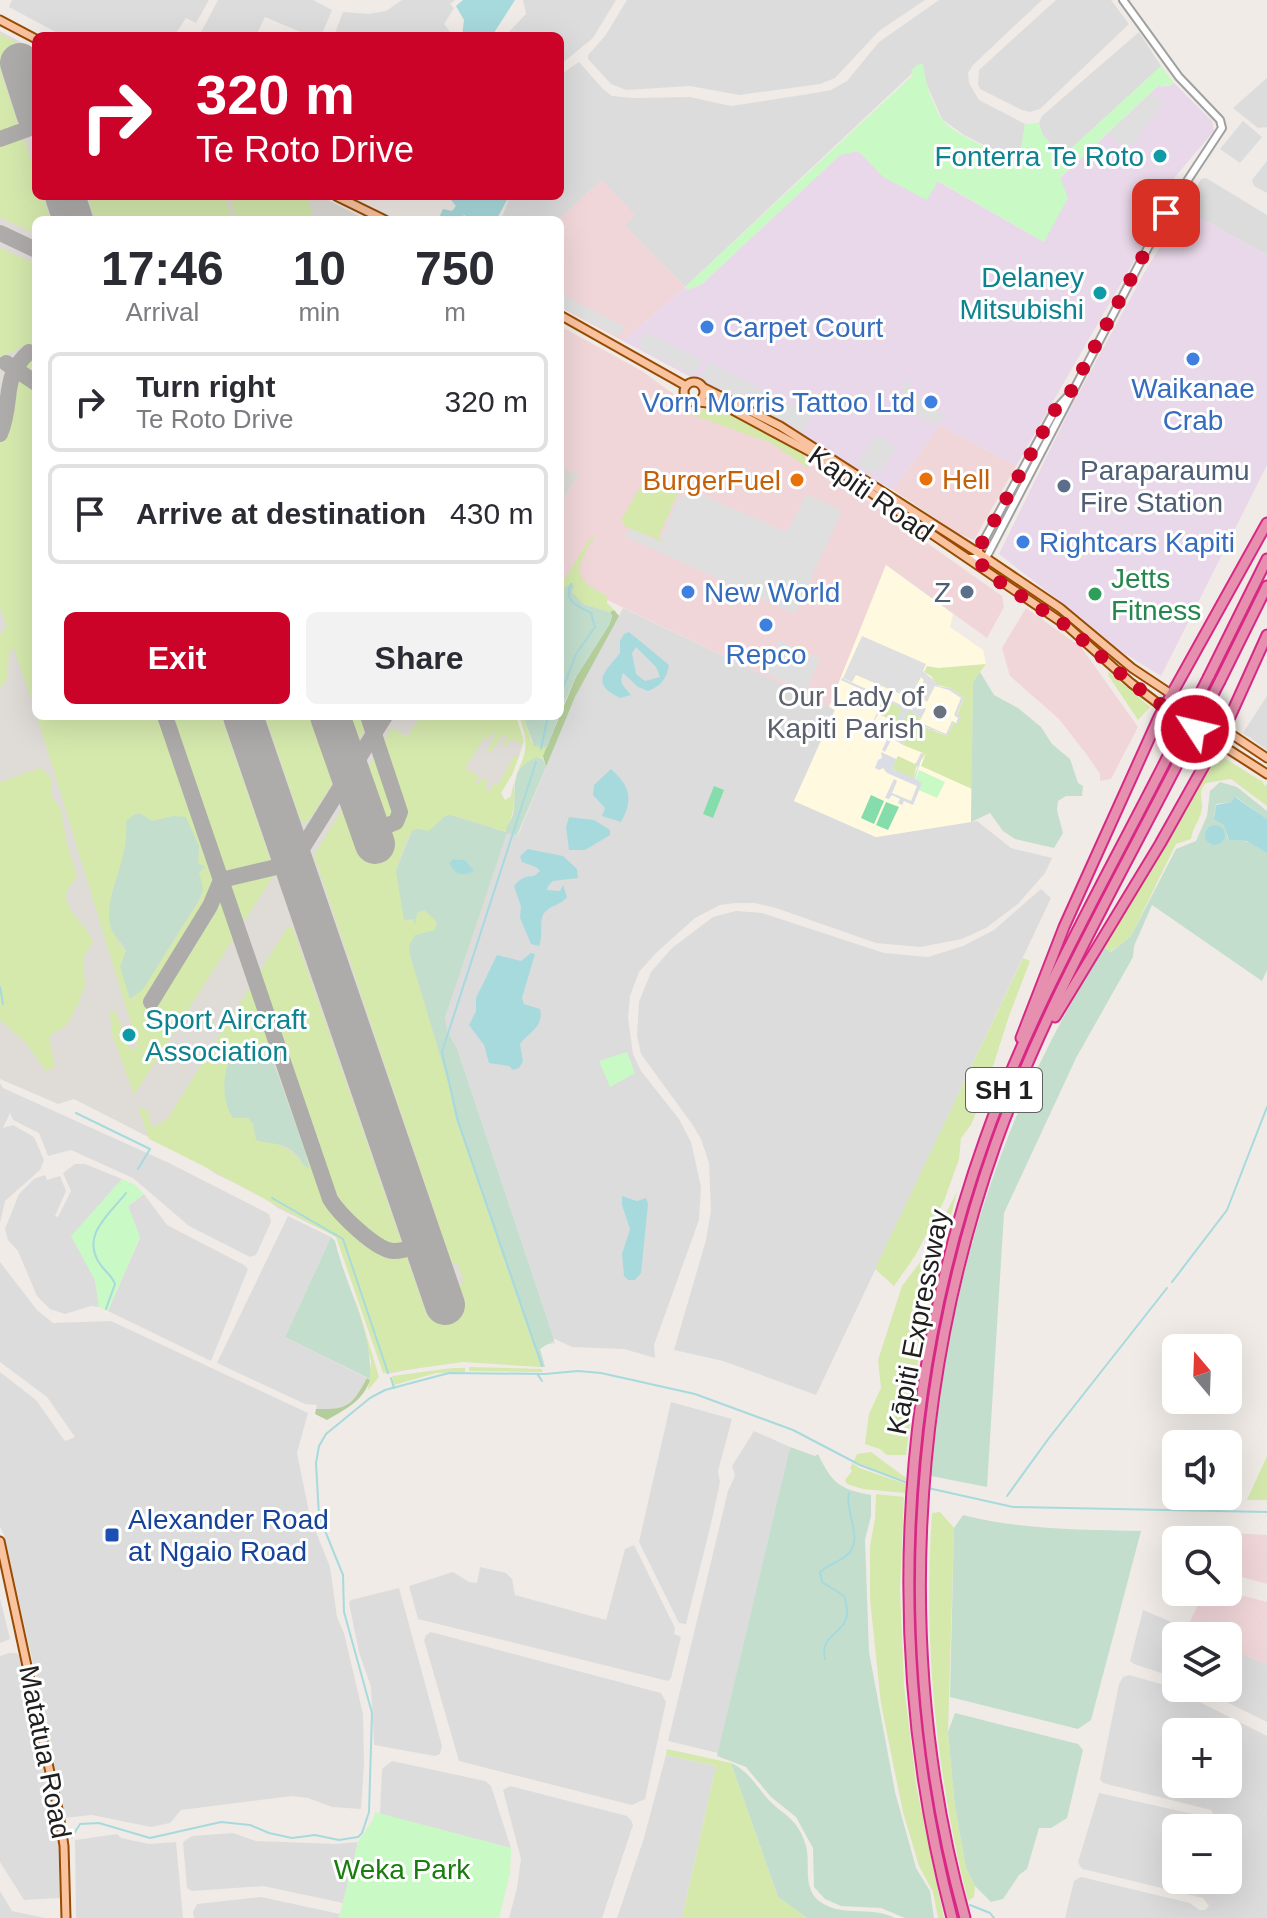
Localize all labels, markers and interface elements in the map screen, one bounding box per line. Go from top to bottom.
text: 320 m [196,63,355,126]
icon: right [64,64,168,168]
text: Te Roto Drive [196,129,414,170]
place label: Fonterra Te Roto [934,141,1144,172]
marker: Fonterra Te Roto [1151,147,1169,165]
pin [1132,179,1200,247]
icon: arrive [1144,191,1188,235]
text: 17:46 [101,242,224,295]
text: 10 [293,242,346,295]
text: 750 [415,242,495,295]
place label: Delaney Mitsubishi [960,262,1084,325]
marker: Delaney Mitsubishi [1091,284,1109,302]
text: Arrival [125,297,199,327]
text: min [298,297,340,327]
text: m [444,297,466,327]
place label: Carpet Court [723,312,884,343]
marker: Carpet Court [698,318,716,336]
marker: Waikanae Crab [1184,350,1202,368]
text: Turn right [136,370,275,403]
place label: Waikanae Crab [1131,373,1255,436]
icon: right [68,380,112,424]
text: 320 m [445,385,528,418]
place label: Vorn Morris Tattoo Ltd [642,387,915,418]
marker: Vorn Morris Tattoo Ltd [922,393,940,411]
text: Te Roto Drive [136,404,294,434]
street label: Kapiti Road [803,440,939,548]
place label: Paraparaumu Fire Station [1080,455,1250,518]
place label: Hell [942,464,990,495]
place label: BurgerFuel [642,465,781,496]
marker: Hell [917,470,935,488]
marker: BurgerFuel [788,471,806,489]
marker: Paraparaumu Fire Station [1055,477,1073,495]
icon: arrive [68,492,112,536]
text: Arrive at destination [136,497,426,530]
text: 430 m [450,497,533,530]
place label: Rightcars Kapiti [1039,527,1235,558]
marker: Rightcars Kapiti [1014,533,1032,551]
place label: Jetts Fitness [1111,563,1201,626]
place label: New World [704,577,840,608]
place label: Z [934,577,951,608]
marker: New World [679,583,697,601]
marker: Z [958,583,976,601]
marker: Jetts Fitness [1086,585,1104,603]
button: Exit [64,612,290,704]
button: Share [306,612,532,704]
marker: Repco [757,616,775,634]
place label: Repco [726,639,806,670]
place label: Our Lady of Kapiti Parish [767,681,924,744]
position arrow [1153,687,1237,771]
marker: Our Lady of Kapiti Parish [931,703,949,721]
place label: Sport Aircraft Association [145,1004,307,1067]
marker: Sport Aircraft Association [120,1026,138,1044]
road number: SH 1 [966,1068,1042,1112]
street label: Kāpiti Expressway [881,1207,955,1437]
north arrow [1162,1334,1242,1414]
map controls [1162,1334,1242,1894]
button: sound [1162,1430,1242,1510]
place label: Alexander Road at Ngaio Road [128,1504,329,1567]
marker: Alexander Road at Ngaio Road [103,1526,121,1544]
button: search [1162,1526,1242,1606]
button: layers [1162,1622,1242,1702]
street label: Matatua Road [13,1663,77,1841]
button: + [1162,1718,1242,1798]
button: − [1162,1814,1242,1894]
park label: Weka Park [334,1854,471,1885]

